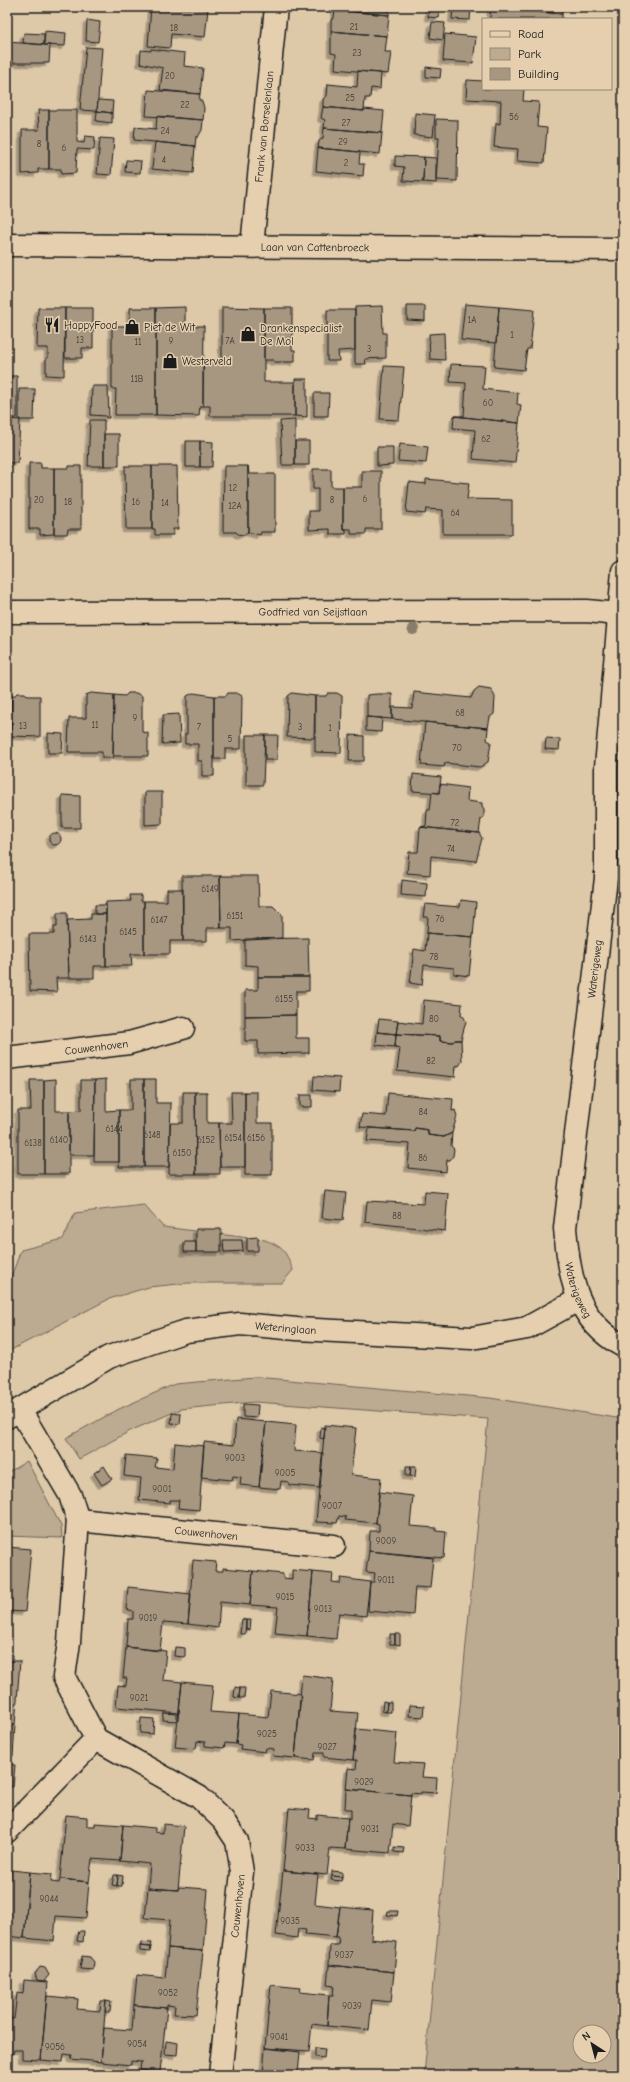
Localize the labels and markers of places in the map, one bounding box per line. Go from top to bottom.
restaurant icon: HappyFood [43,316,61,334]
shop icon: Piet de Wit [123,318,141,336]
place label: HappyFood [64,319,118,332]
place label: Piet de Wit [144,321,196,334]
place label: Drankenspecialist De Mol [260,322,342,348]
shop icon: Drankenspecialist De Mol [239,325,257,343]
shop icon: Westerveld [161,352,179,370]
place label: Westerveld [182,355,232,368]

